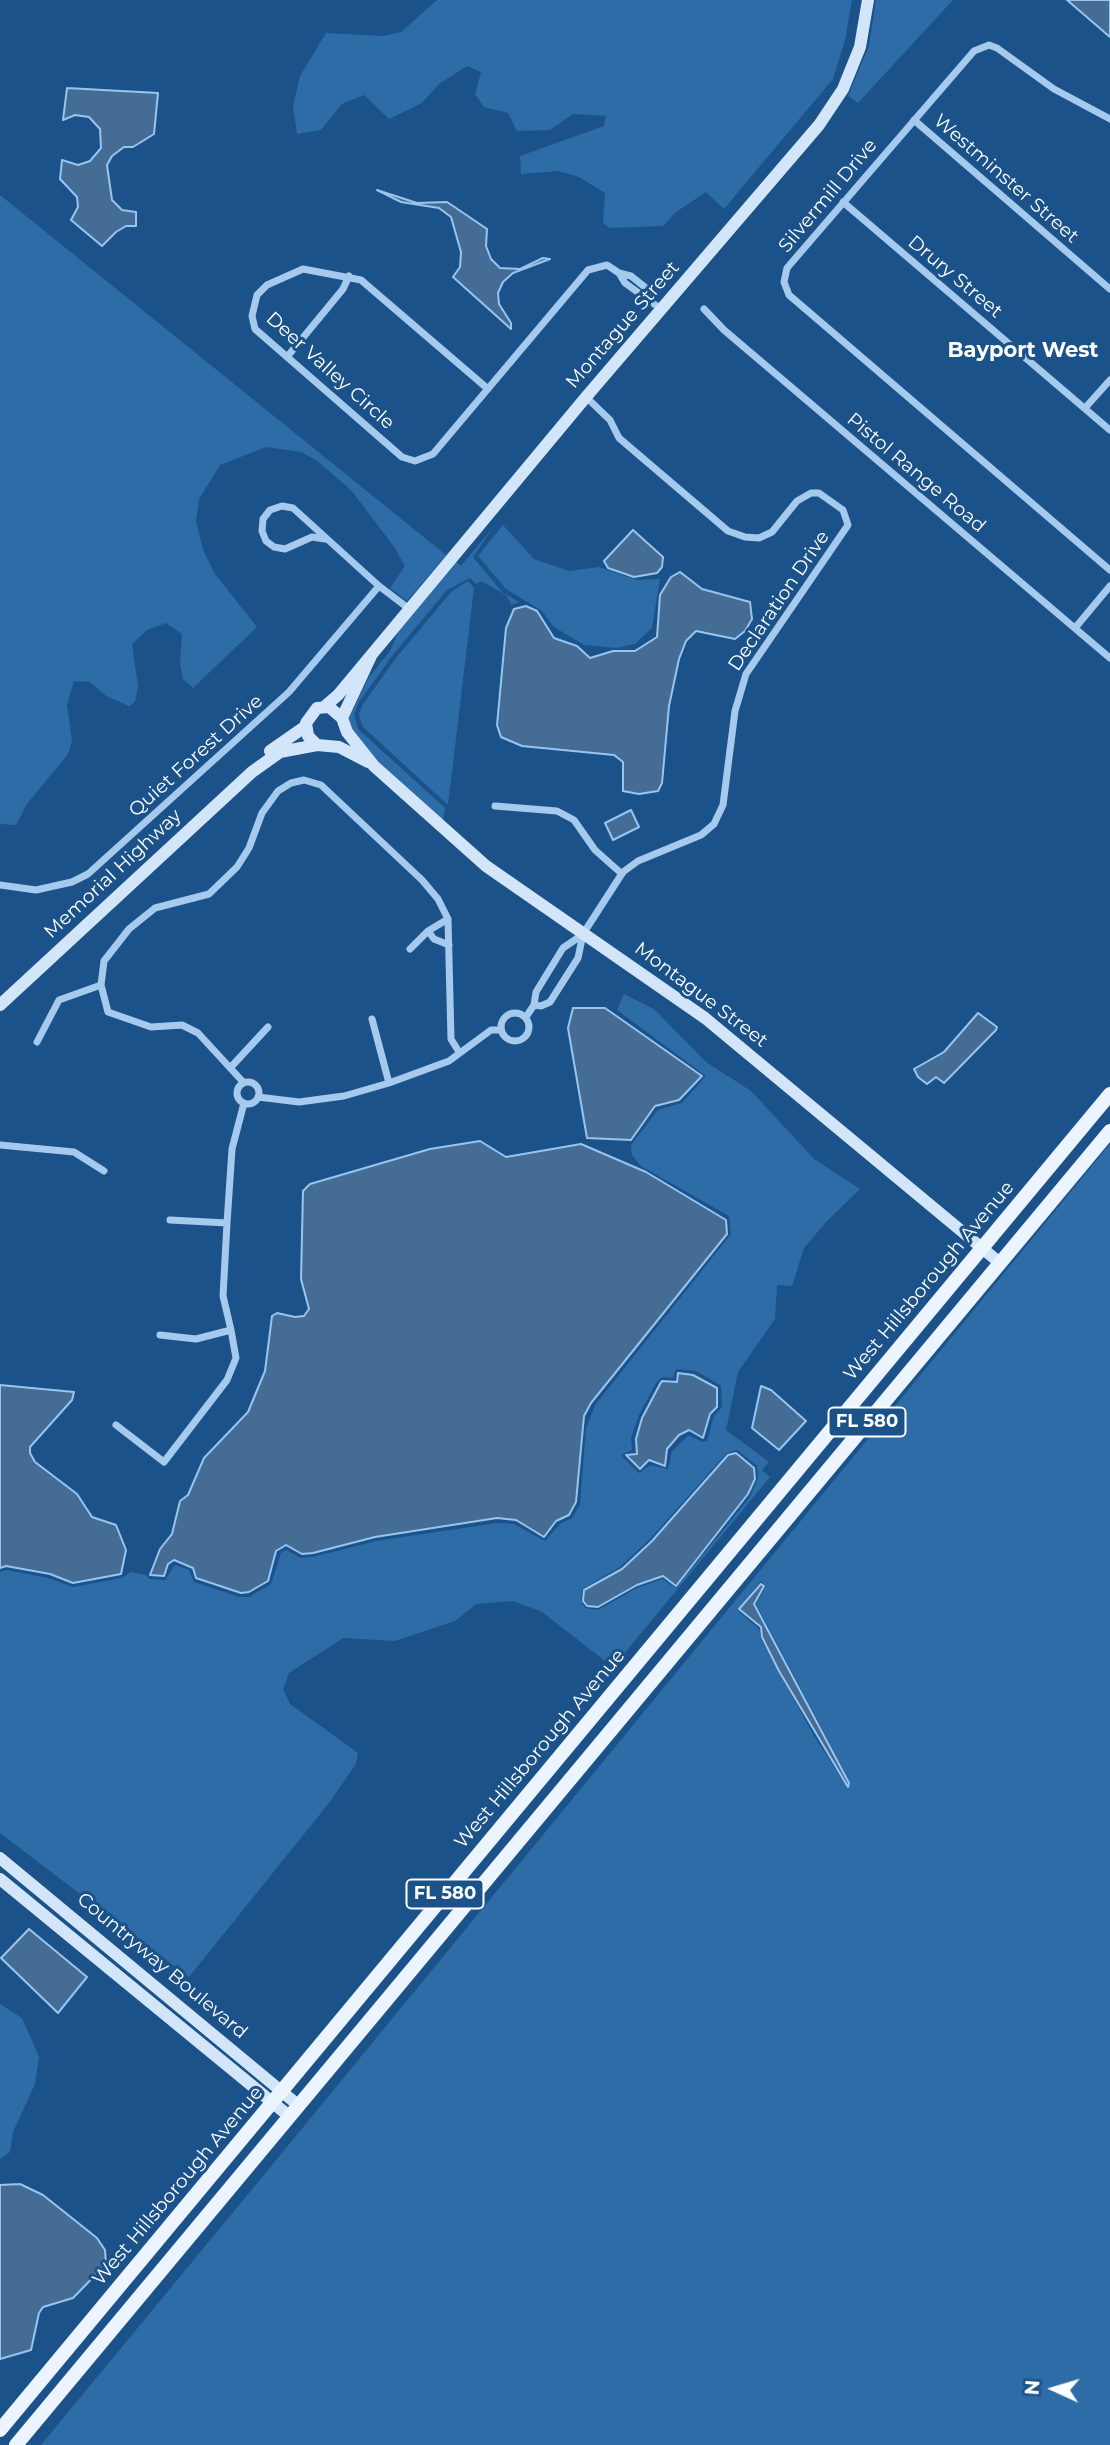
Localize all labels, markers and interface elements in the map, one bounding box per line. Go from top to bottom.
street label: Westminster Street [929,110,1083,248]
street label: Silvermill Drive [774,135,882,257]
street label: Drury Street [903,231,1007,323]
street label: Montague Street [562,257,684,393]
street label: Deer Valley Circle [261,307,399,435]
district label: Bayport West [948,338,1098,364]
street label: Pistol Range Road [842,408,990,538]
street label: Declaration Drive [724,526,834,676]
street label: Quiet Forest Drive [124,690,268,822]
street label: Memorial Highway [40,805,186,943]
street label: Montague Street [630,937,772,1053]
street label: West Hillsborough Avenue [839,1177,1019,1385]
road number: FL 580 [828,1408,906,1436]
street label: West Hillsborough Avenue [450,1645,630,1853]
road number: FL 580 [406,1880,484,1908]
street label: Countryway Boulevard [72,1888,252,2044]
street label: West Hillsborough Avenue [88,2082,268,2290]
north arrow [1019,2354,1089,2424]
text: N [1021,2379,1045,2396]

